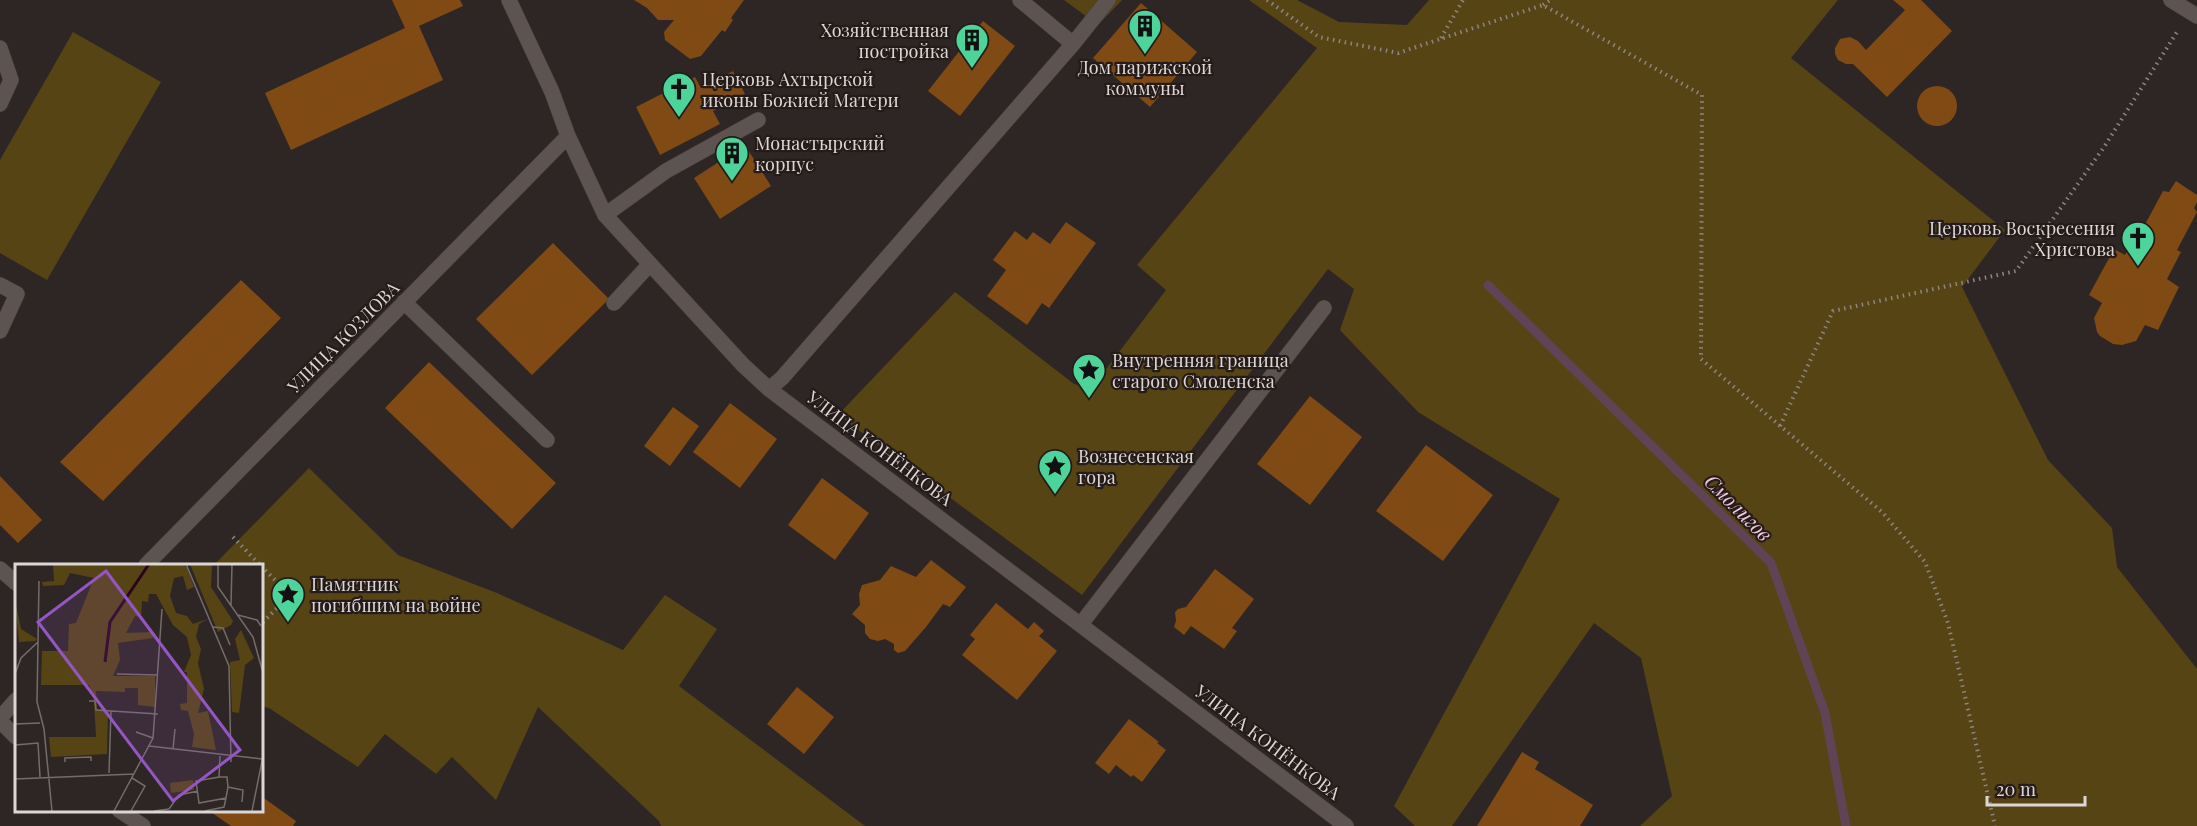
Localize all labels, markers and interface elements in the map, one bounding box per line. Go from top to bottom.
building icon: Дом парижской коммуны [1127,8,1163,55]
place label: Хозяйственная постройка [821,18,949,63]
building icon: Хозяйственная постройка [954,22,990,69]
place label: Дом парижской коммуны [1078,55,1212,100]
place label: Церковь Ахтырской иконы Божией Матери [702,67,899,112]
church icon: Церковь Ахтырской иконы Божией Матери [661,71,697,118]
place label: Монастырский корпус [755,131,885,176]
building icon: Монастырский корпус [714,135,750,182]
place label: Церковь Воскресения Христова [1929,216,2115,261]
church icon: Церковь Воскресения Христова [2120,220,2156,267]
street label: УЛИЦА КОЗЛОВА [281,275,405,399]
place label: Внутренняя граница старого Смоленска [1112,348,1289,393]
place icon: Внутренняя граница старого Смоленска [1071,352,1107,399]
street label: УЛИЦА КОНЁНКОВА [801,385,958,511]
place label: Вознесенская гора [1078,444,1194,489]
place icon: Вознесенская гора [1037,448,1073,495]
water label: Смолигов [1699,467,1779,547]
inset map [15,564,262,811]
place label: Памятник погибшим на войне [311,572,481,617]
place icon: Памятник погибшим на войне [270,576,306,623]
street label: УЛИЦА КОНЁНКОВА [1189,679,1346,805]
scale bar [1987,769,2084,807]
text: 20 m [1996,777,2036,801]

